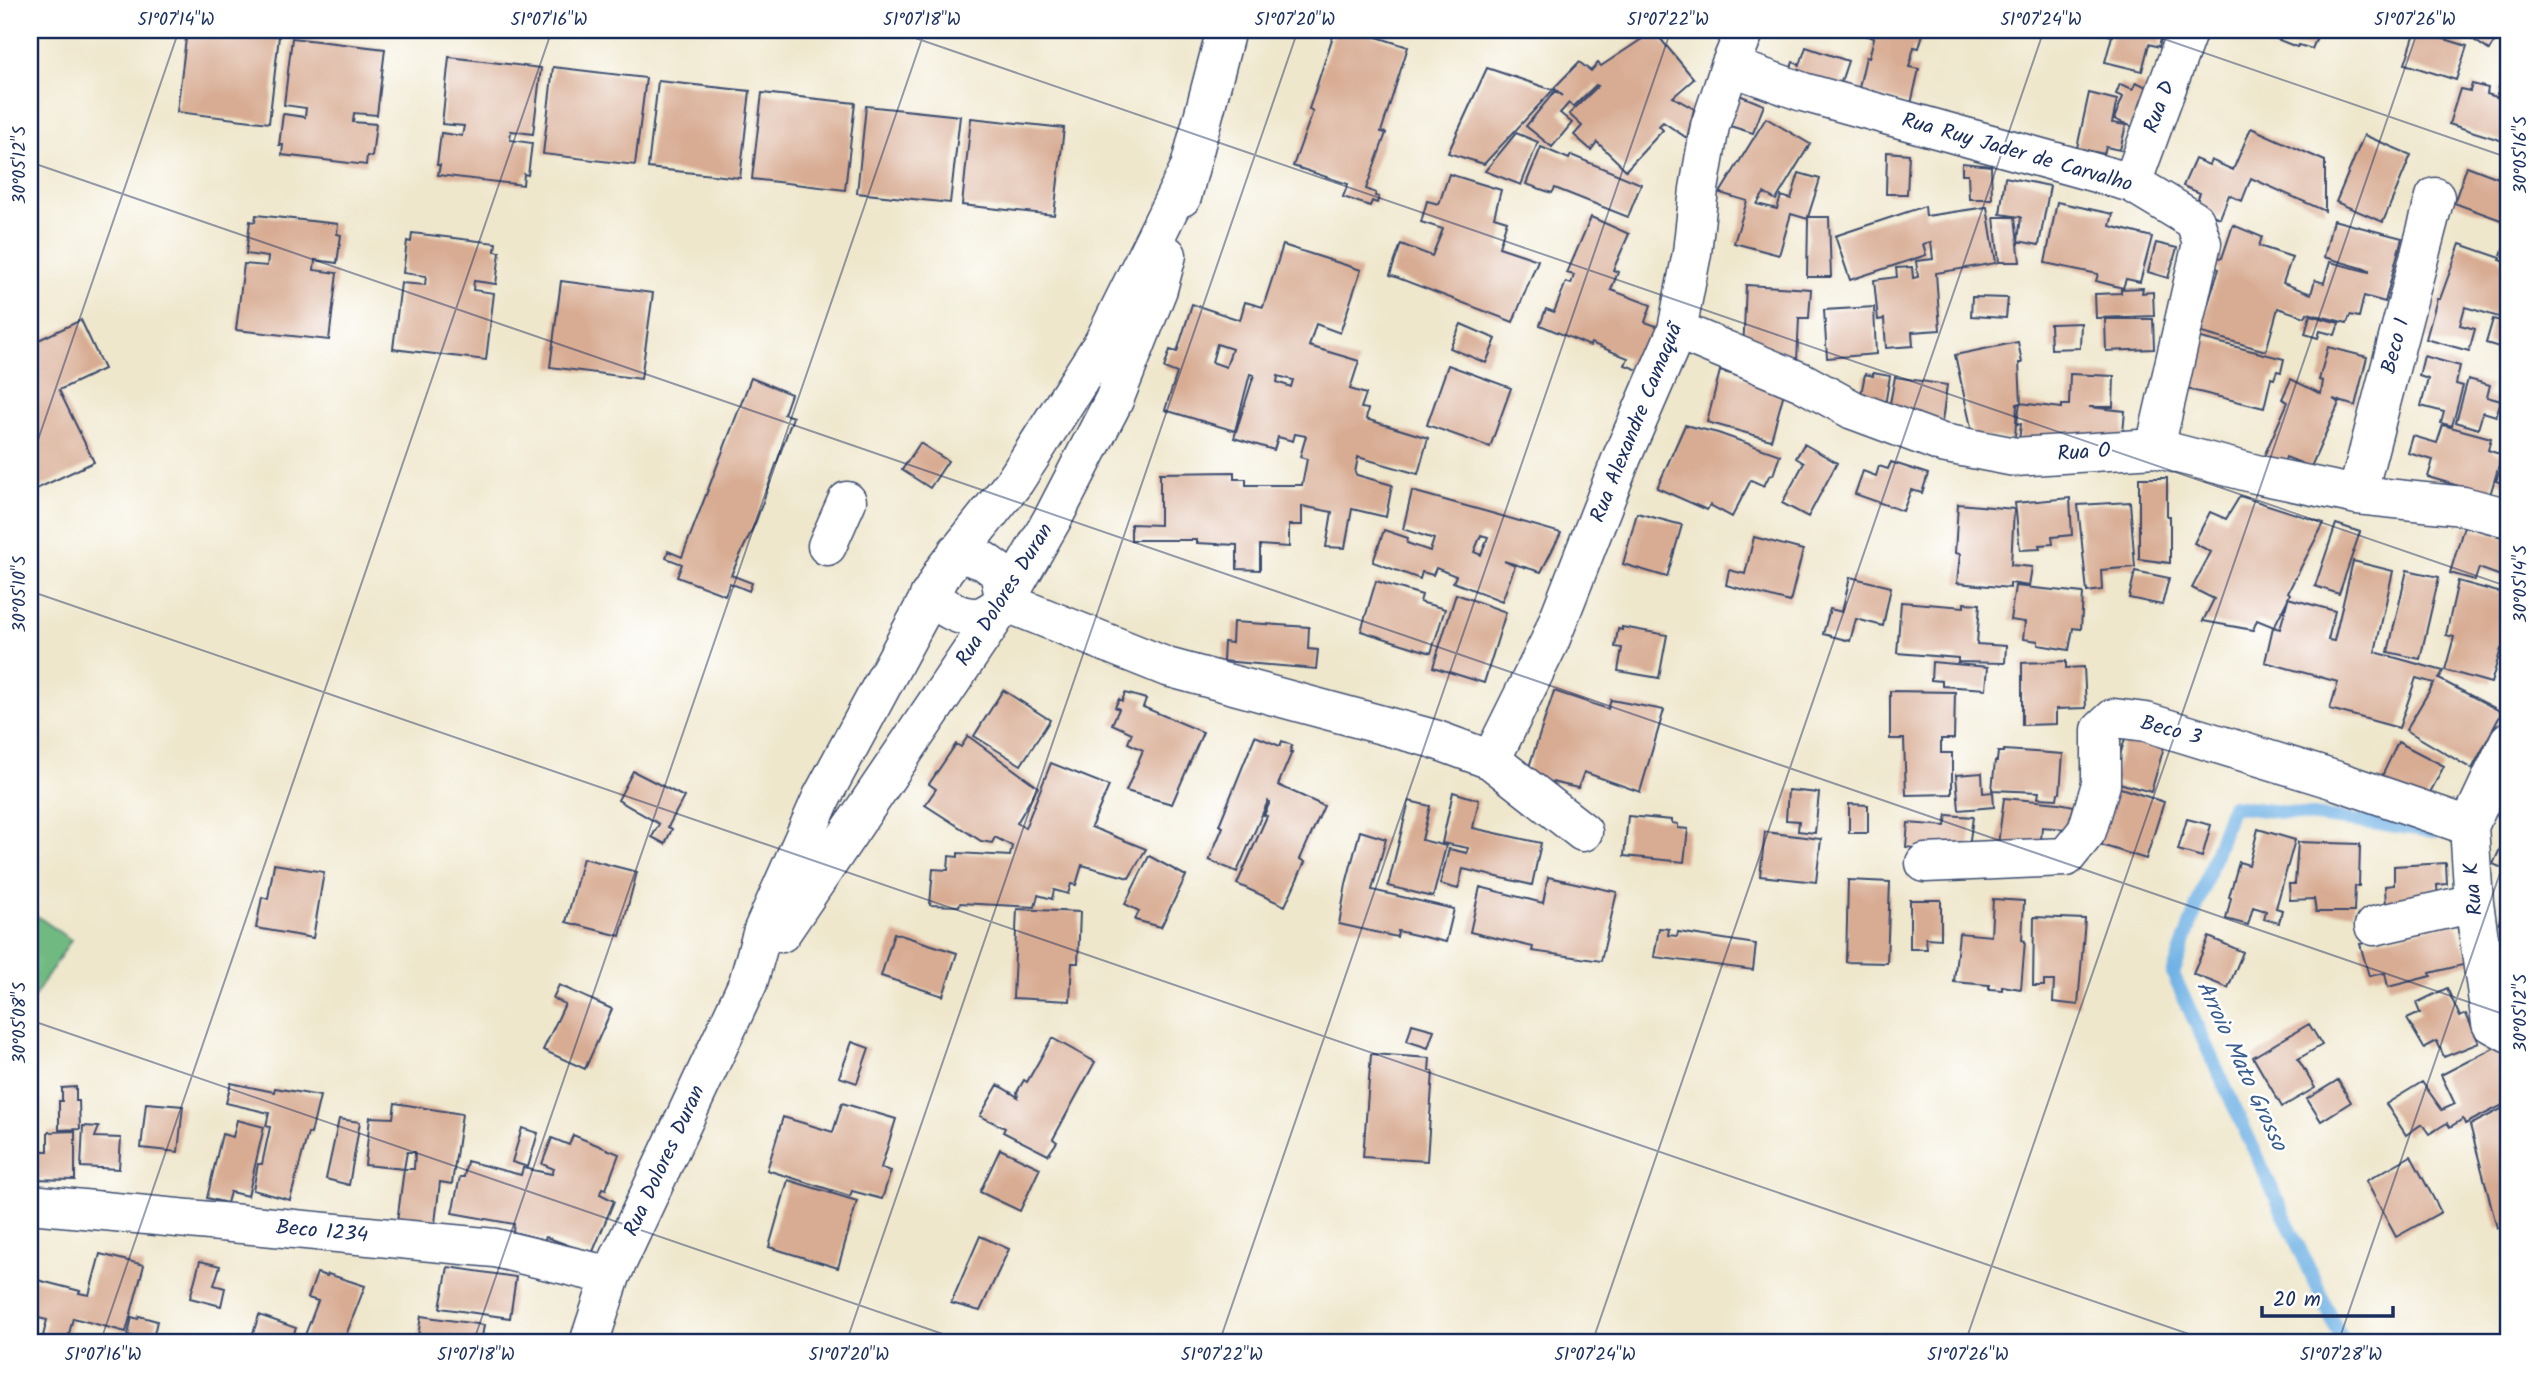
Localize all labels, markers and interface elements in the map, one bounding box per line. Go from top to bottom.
text: 51°07'14"W [138,6,214,35]
text: 51°07'16"W [510,6,588,35]
text: 51°07'18"W [883,6,961,35]
text: 51°07'20"W [1255,6,1335,35]
text: 51°07'22"W [1627,6,1709,35]
text: 51°07'24"W [2000,6,2082,35]
text: 51°07'26"W [2374,6,2456,35]
street label: Rua D [2135,76,2185,138]
street label: Rua Ruy Jader de Carvalho [1898,104,2136,202]
text: 30°05'16"S [2507,116,2536,194]
text: 30°05'12"S [6,125,35,204]
street label: Beco 1 [2373,314,2419,378]
street label: Rua Alexandre Camaquã [1582,316,1693,528]
street label: Rua O [2056,435,2112,471]
street label: Rua Dolores Duran [948,517,1062,673]
text: 30°05'14"S [2507,545,2536,623]
text: 30°05'10"S [6,555,35,632]
street label: Beco 3 [2137,707,2205,755]
street label: Rua K [2455,861,2493,917]
text: 30°05'12"S [2507,973,2536,1052]
water label: Arroio Mato Grosso [2186,975,2297,1159]
text: 30°05'08"S [6,982,35,1064]
street label: Rua Dolores Duran [615,1080,715,1242]
street label: Beco 1234 [275,1212,369,1252]
scale bar [2262,1275,2394,1319]
text: 20 m [2273,1284,2321,1317]
text: 51°07'16"W [64,1341,142,1370]
text: 51°07'18"W [437,1341,515,1370]
text: 51°07'20"W [809,1341,889,1370]
text: 51°07'22"W [1181,1341,1263,1370]
text: 51°07'24"W [1554,1341,1636,1370]
text: 51°07'26"W [1927,1341,2009,1370]
text: 51°07'28"W [2300,1341,2382,1370]

